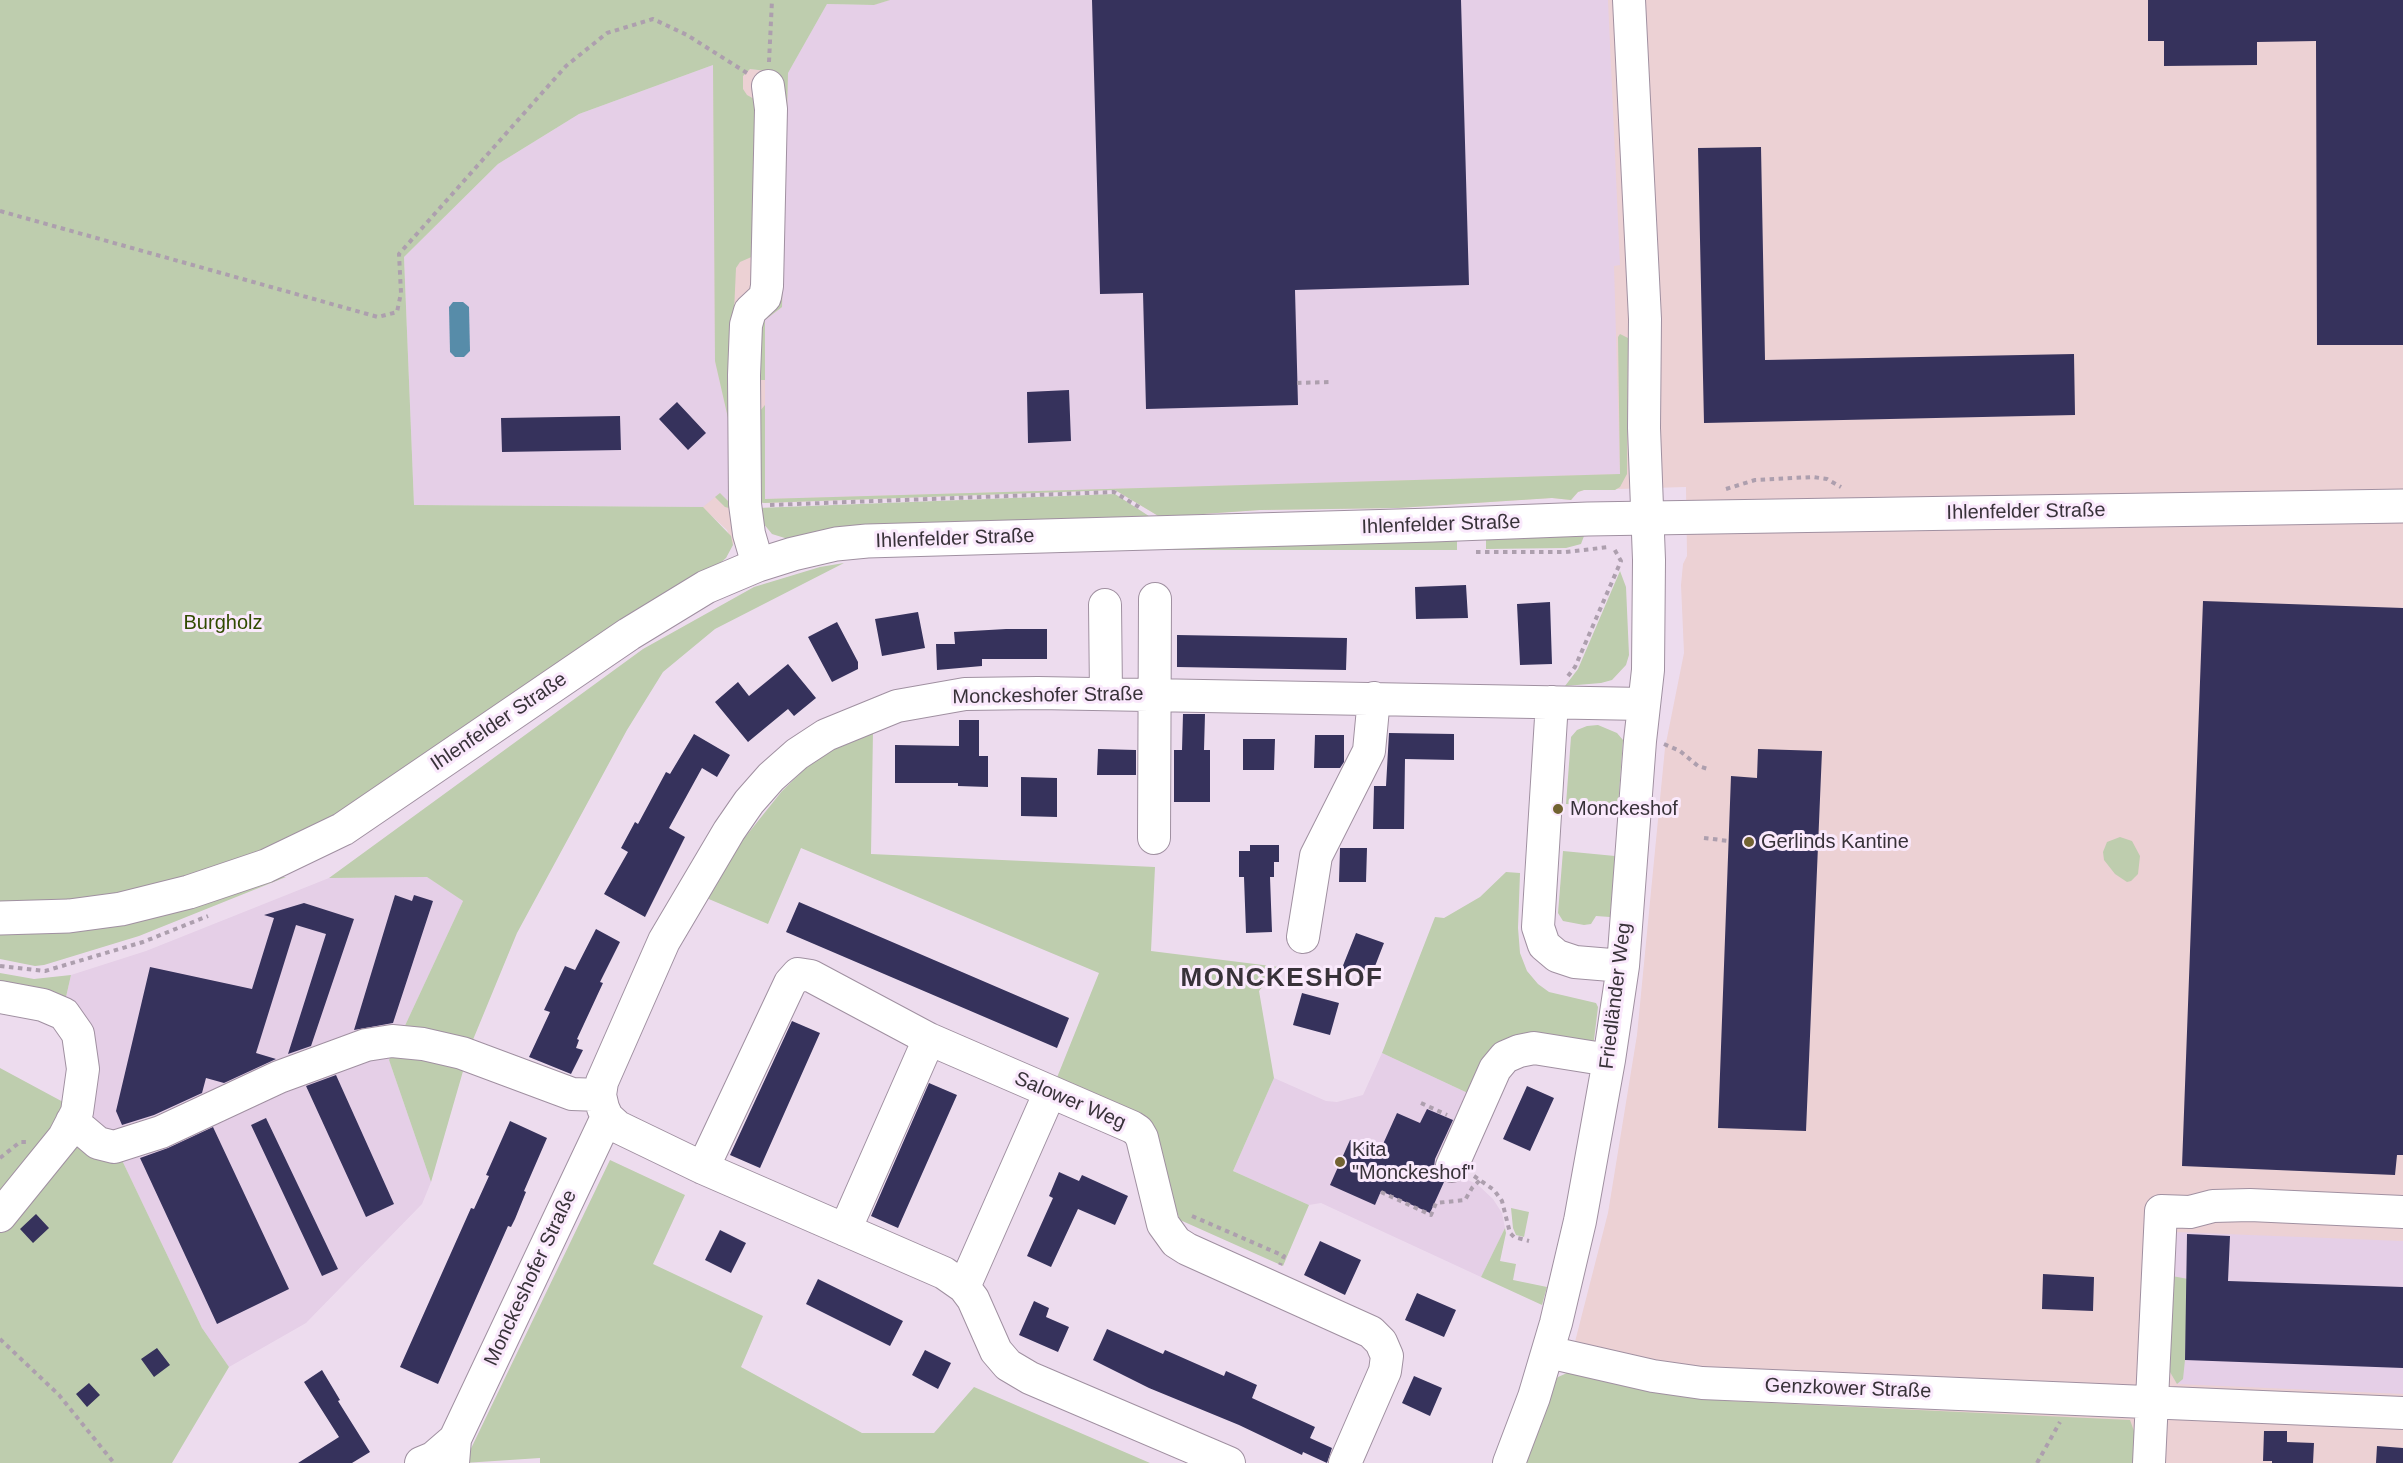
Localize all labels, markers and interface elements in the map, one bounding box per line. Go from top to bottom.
street label: Ihlenfelder Straße [1946,499,2106,525]
street label: Ihlenfelder Straße [1361,510,1521,540]
street label: Ihlenfelder Straße [875,524,1035,554]
park label: Burgholz [184,611,262,635]
street label: Ihlenfelder Straße [426,668,572,776]
street label: Monckeshofer Straße [952,682,1144,710]
place label: Monckeshof [1570,797,1678,821]
marker: Monckeshof [1551,802,1565,816]
place label: Gerlinds Kantine [1761,830,1909,854]
marker: Gerlinds Kantine [1742,835,1756,849]
street label: Friedländer Weg [1595,921,1637,1071]
district label: MONCKESHOF [1181,963,1383,995]
street label: Salower Weg [1011,1067,1129,1135]
place label: Kita "Monckeshof" [1352,1138,1474,1185]
marker: Kita "Monckeshof" [1333,1155,1347,1169]
street label: Monckeshofer Straße [480,1186,582,1370]
street label: Genzkower Straße [1764,1374,1932,1404]

